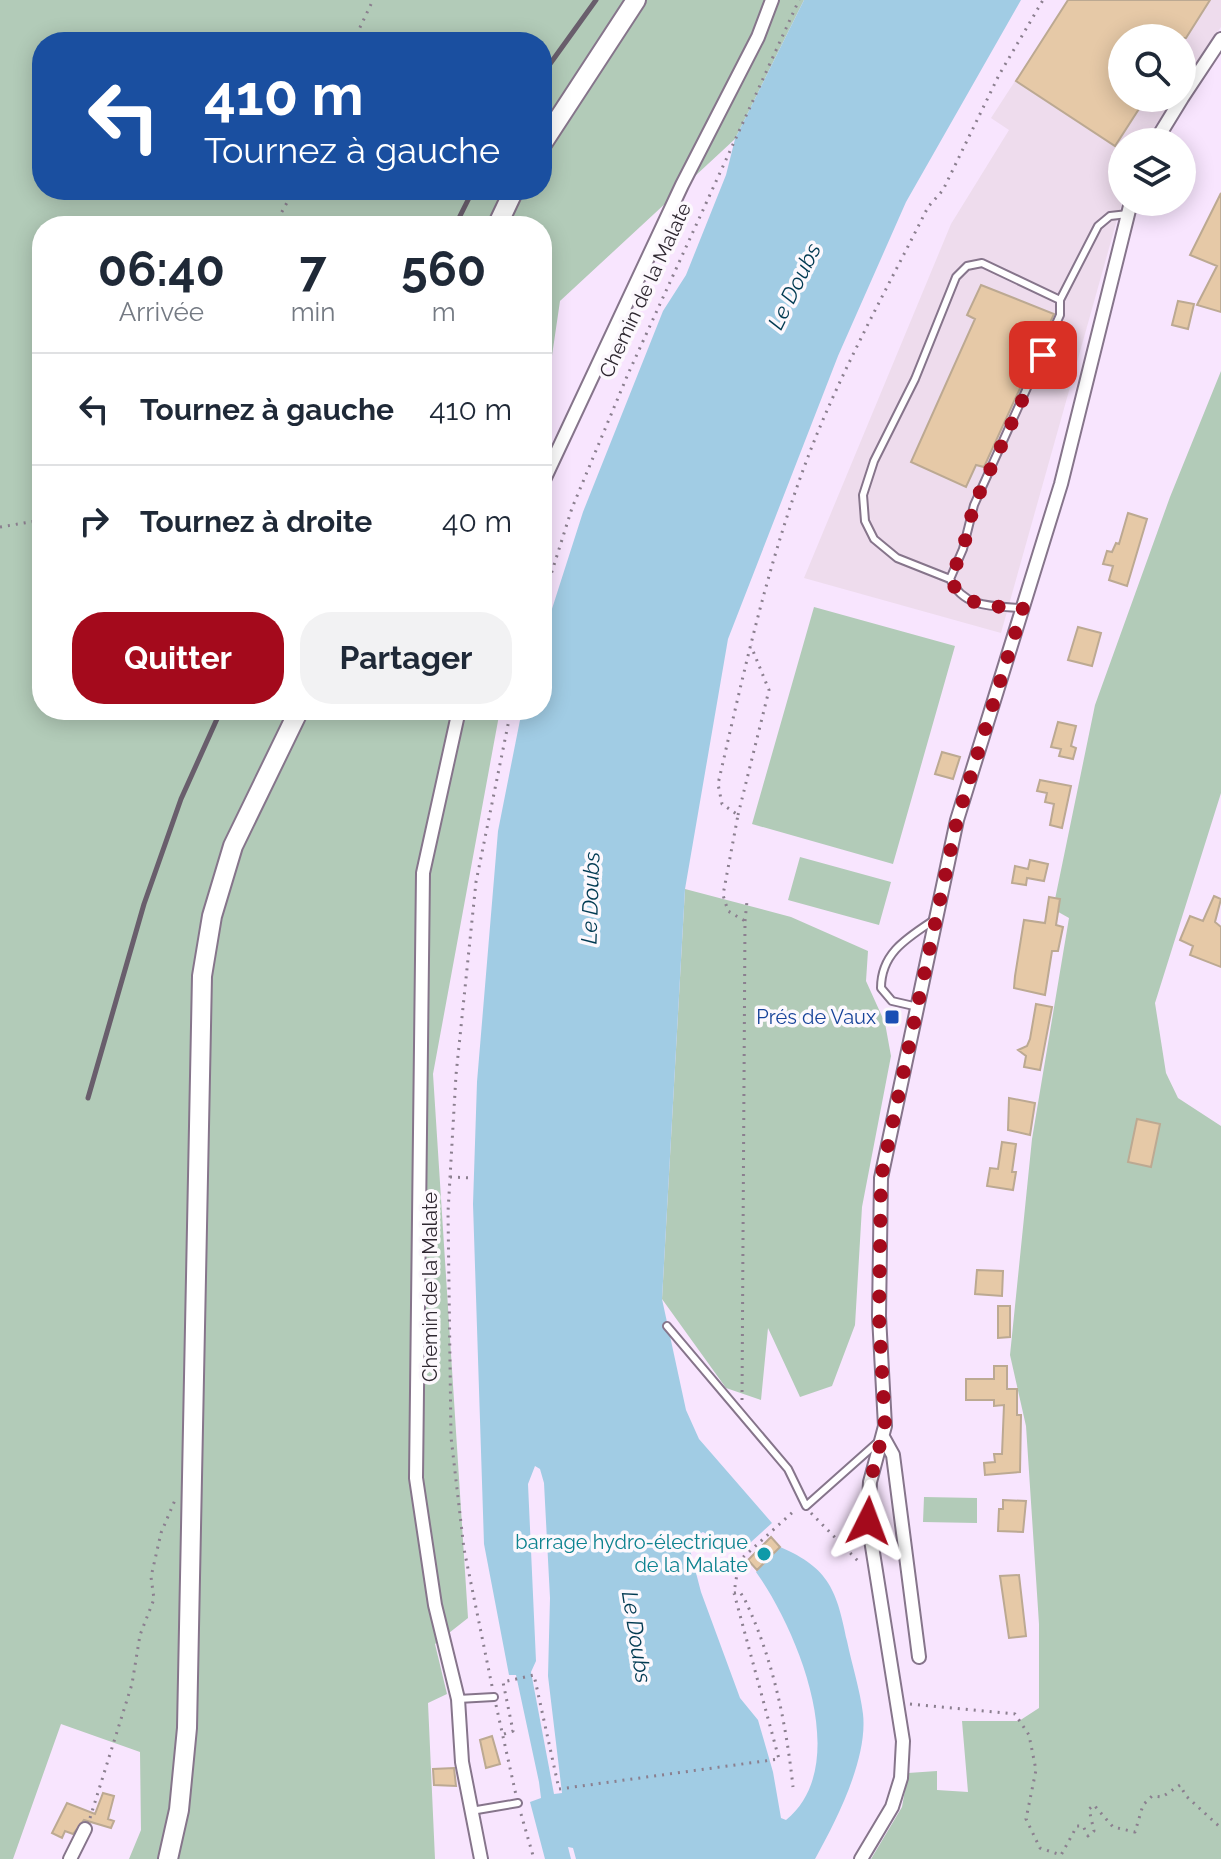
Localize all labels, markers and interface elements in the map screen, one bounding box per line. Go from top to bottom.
map controls [1108,24,1196,216]
button: search [1108,24,1196,112]
text: 410 m [204,62,364,128]
icon: left [72,64,176,168]
button: layers [1108,128,1196,216]
text: Tournez à gauche [204,129,500,171]
street label: Chemin de la Malate [594,199,696,381]
water label: Le Doubs [762,239,826,333]
text: 06:40 [98,241,225,297]
text: 7 [300,241,327,297]
text: 560 [401,241,486,297]
text: Arrivée [119,297,204,327]
text: min [291,297,335,327]
text: m [432,297,456,327]
pin [1009,321,1077,389]
icon: arrive [1021,333,1065,377]
icon: left [72,387,116,431]
text: Tournez à gauche [140,392,394,427]
text: 410 m [429,392,512,427]
icon: right [72,499,116,543]
text: Tournez à droite [140,504,372,539]
text: 40 m [442,504,512,539]
button: Quitter [72,612,284,704]
button: Partager [300,612,512,704]
water label: Le Doubs [575,851,605,945]
place label: Prés de Vaux [756,1005,876,1029]
marker: Prés de Vaux [883,1008,901,1026]
street label: Chemin de la Malate [418,1192,442,1382]
position arrow [826,1479,910,1563]
place label: barrage hydro-électrique de la Malate [515,1530,748,1577]
marker: barrage hydro-électrique de la Malate [755,1545,773,1563]
water label: Le Doubs [617,1589,657,1685]

